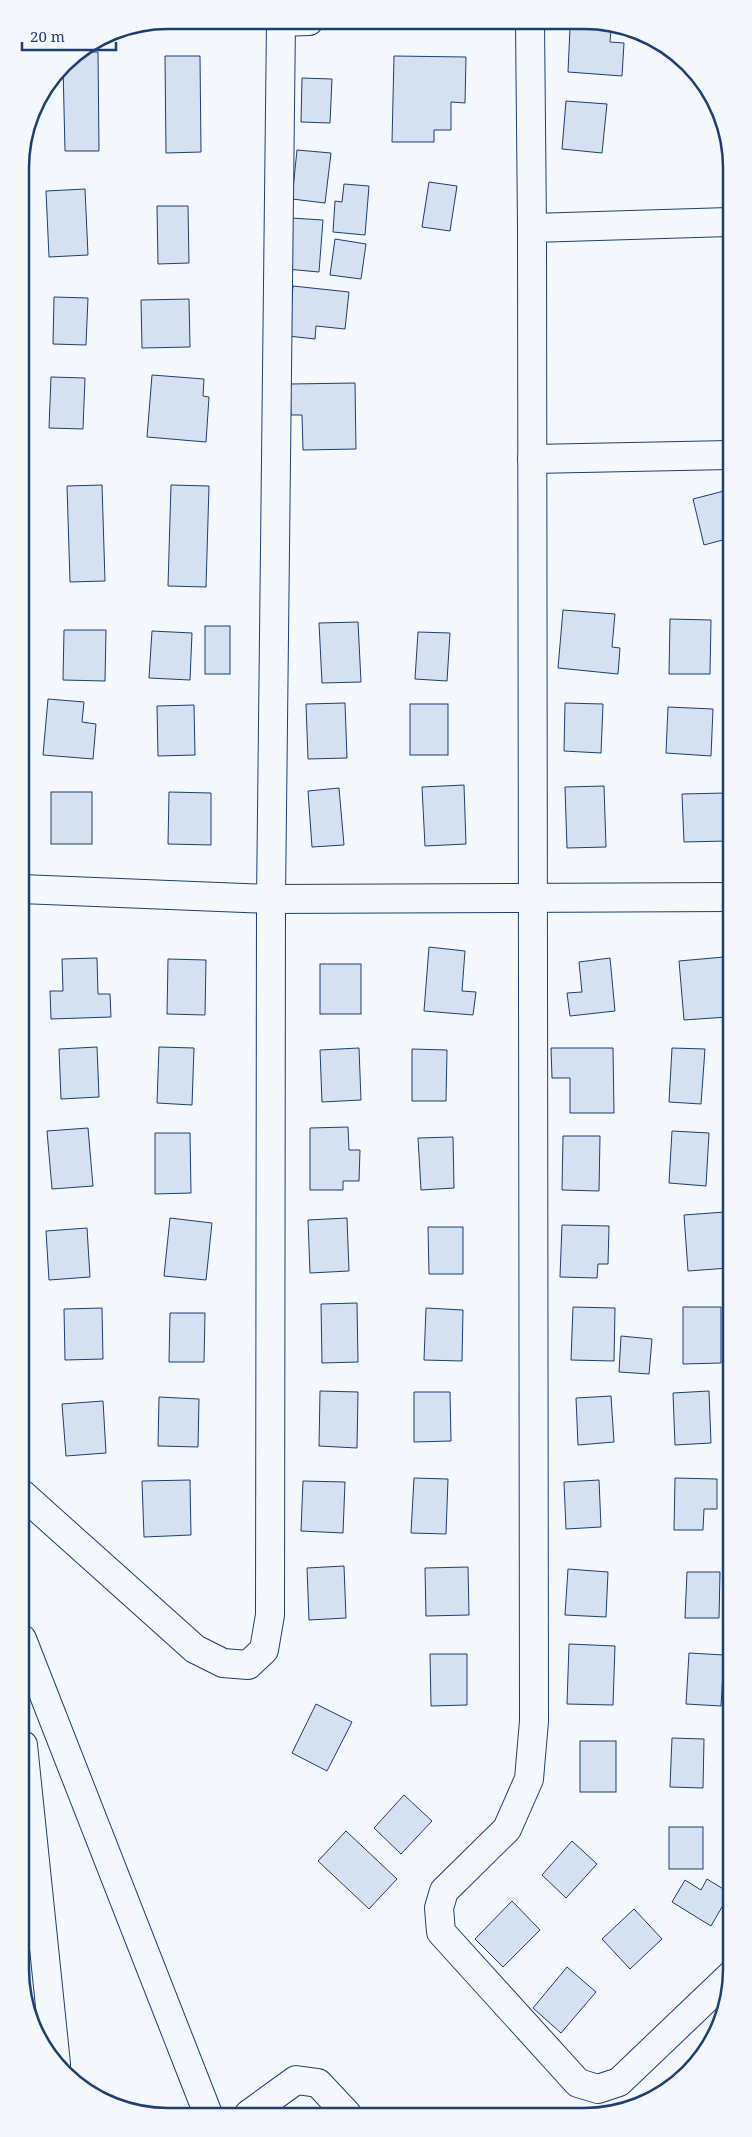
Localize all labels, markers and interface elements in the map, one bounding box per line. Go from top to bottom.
scale bar [22,20,116,52]
text: 20 m [30,26,65,46]

